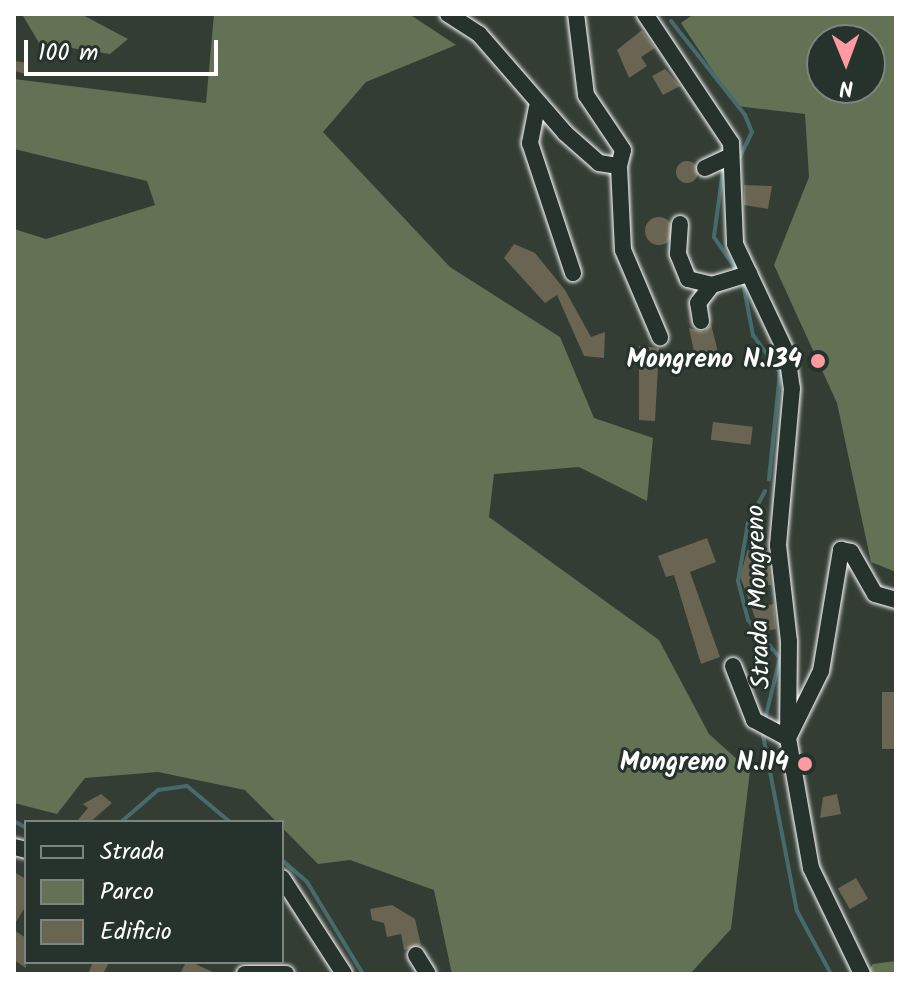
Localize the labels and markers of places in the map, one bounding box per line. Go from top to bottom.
place label: Mongreno N.134 [626,345,802,377]
marker: Mongreno N.134 [809,352,827,370]
place label: Mongreno N.114 [620,748,789,780]
marker: Mongreno N.114 [796,755,814,773]

